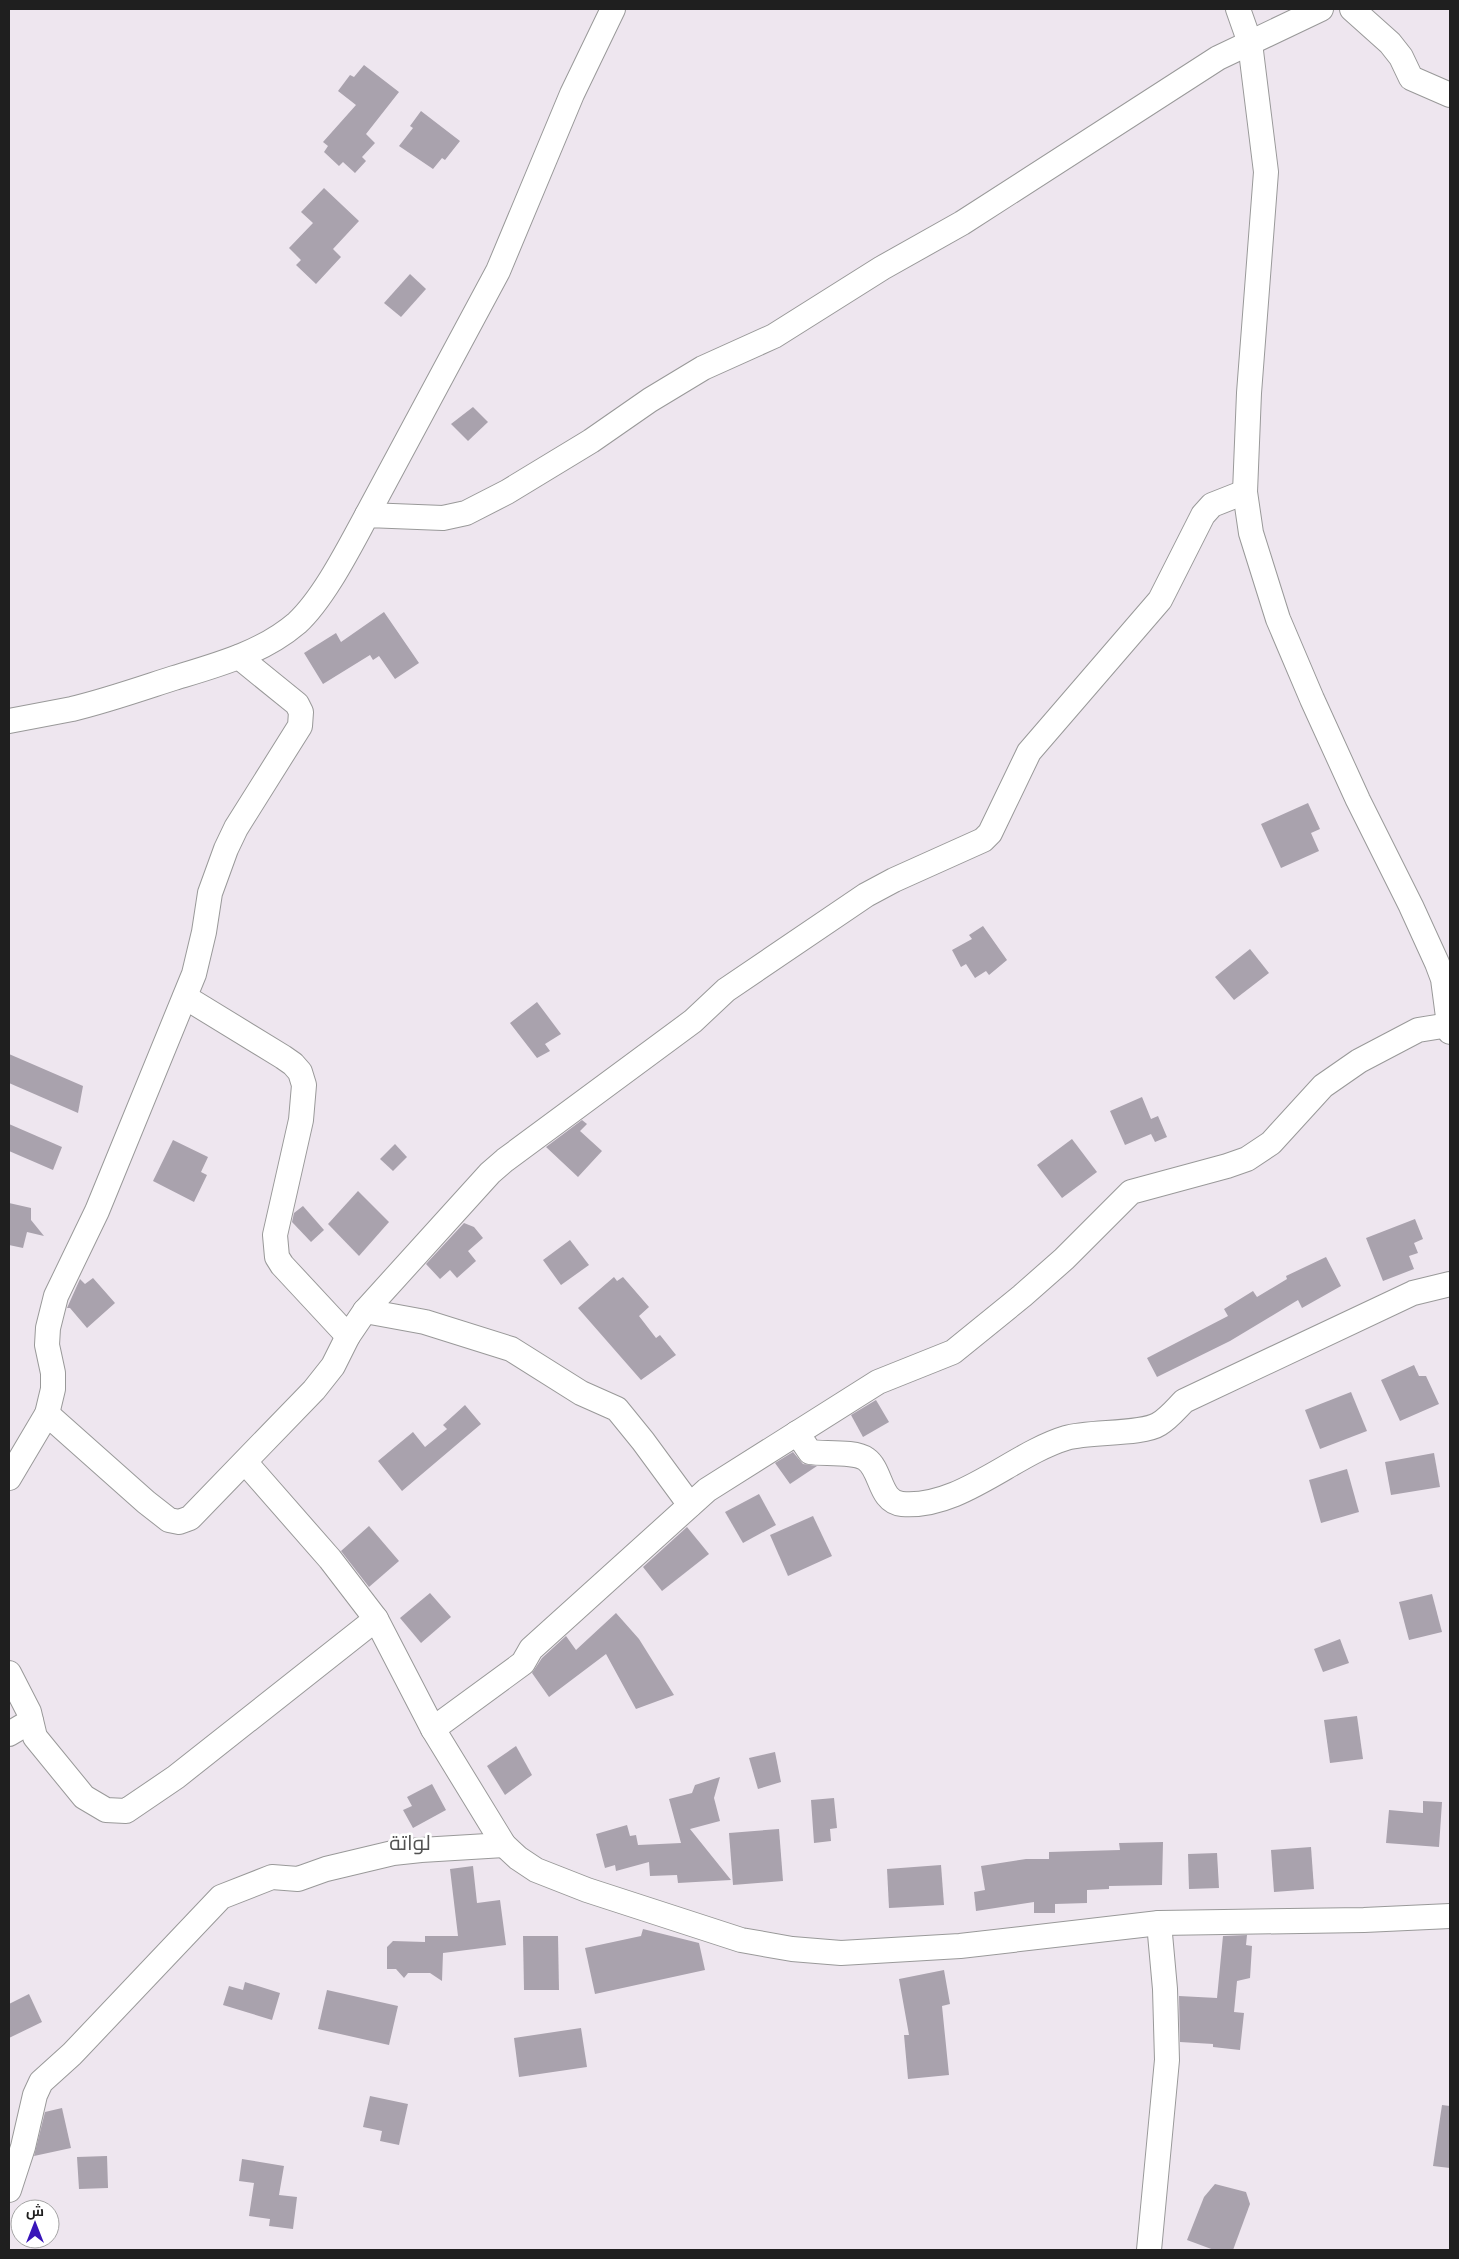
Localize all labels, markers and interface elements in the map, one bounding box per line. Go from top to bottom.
district label: لواتة [389,1833,431,1855]
north arrow [10,2199,60,2249]
text: ش [26,2203,44,2220]

